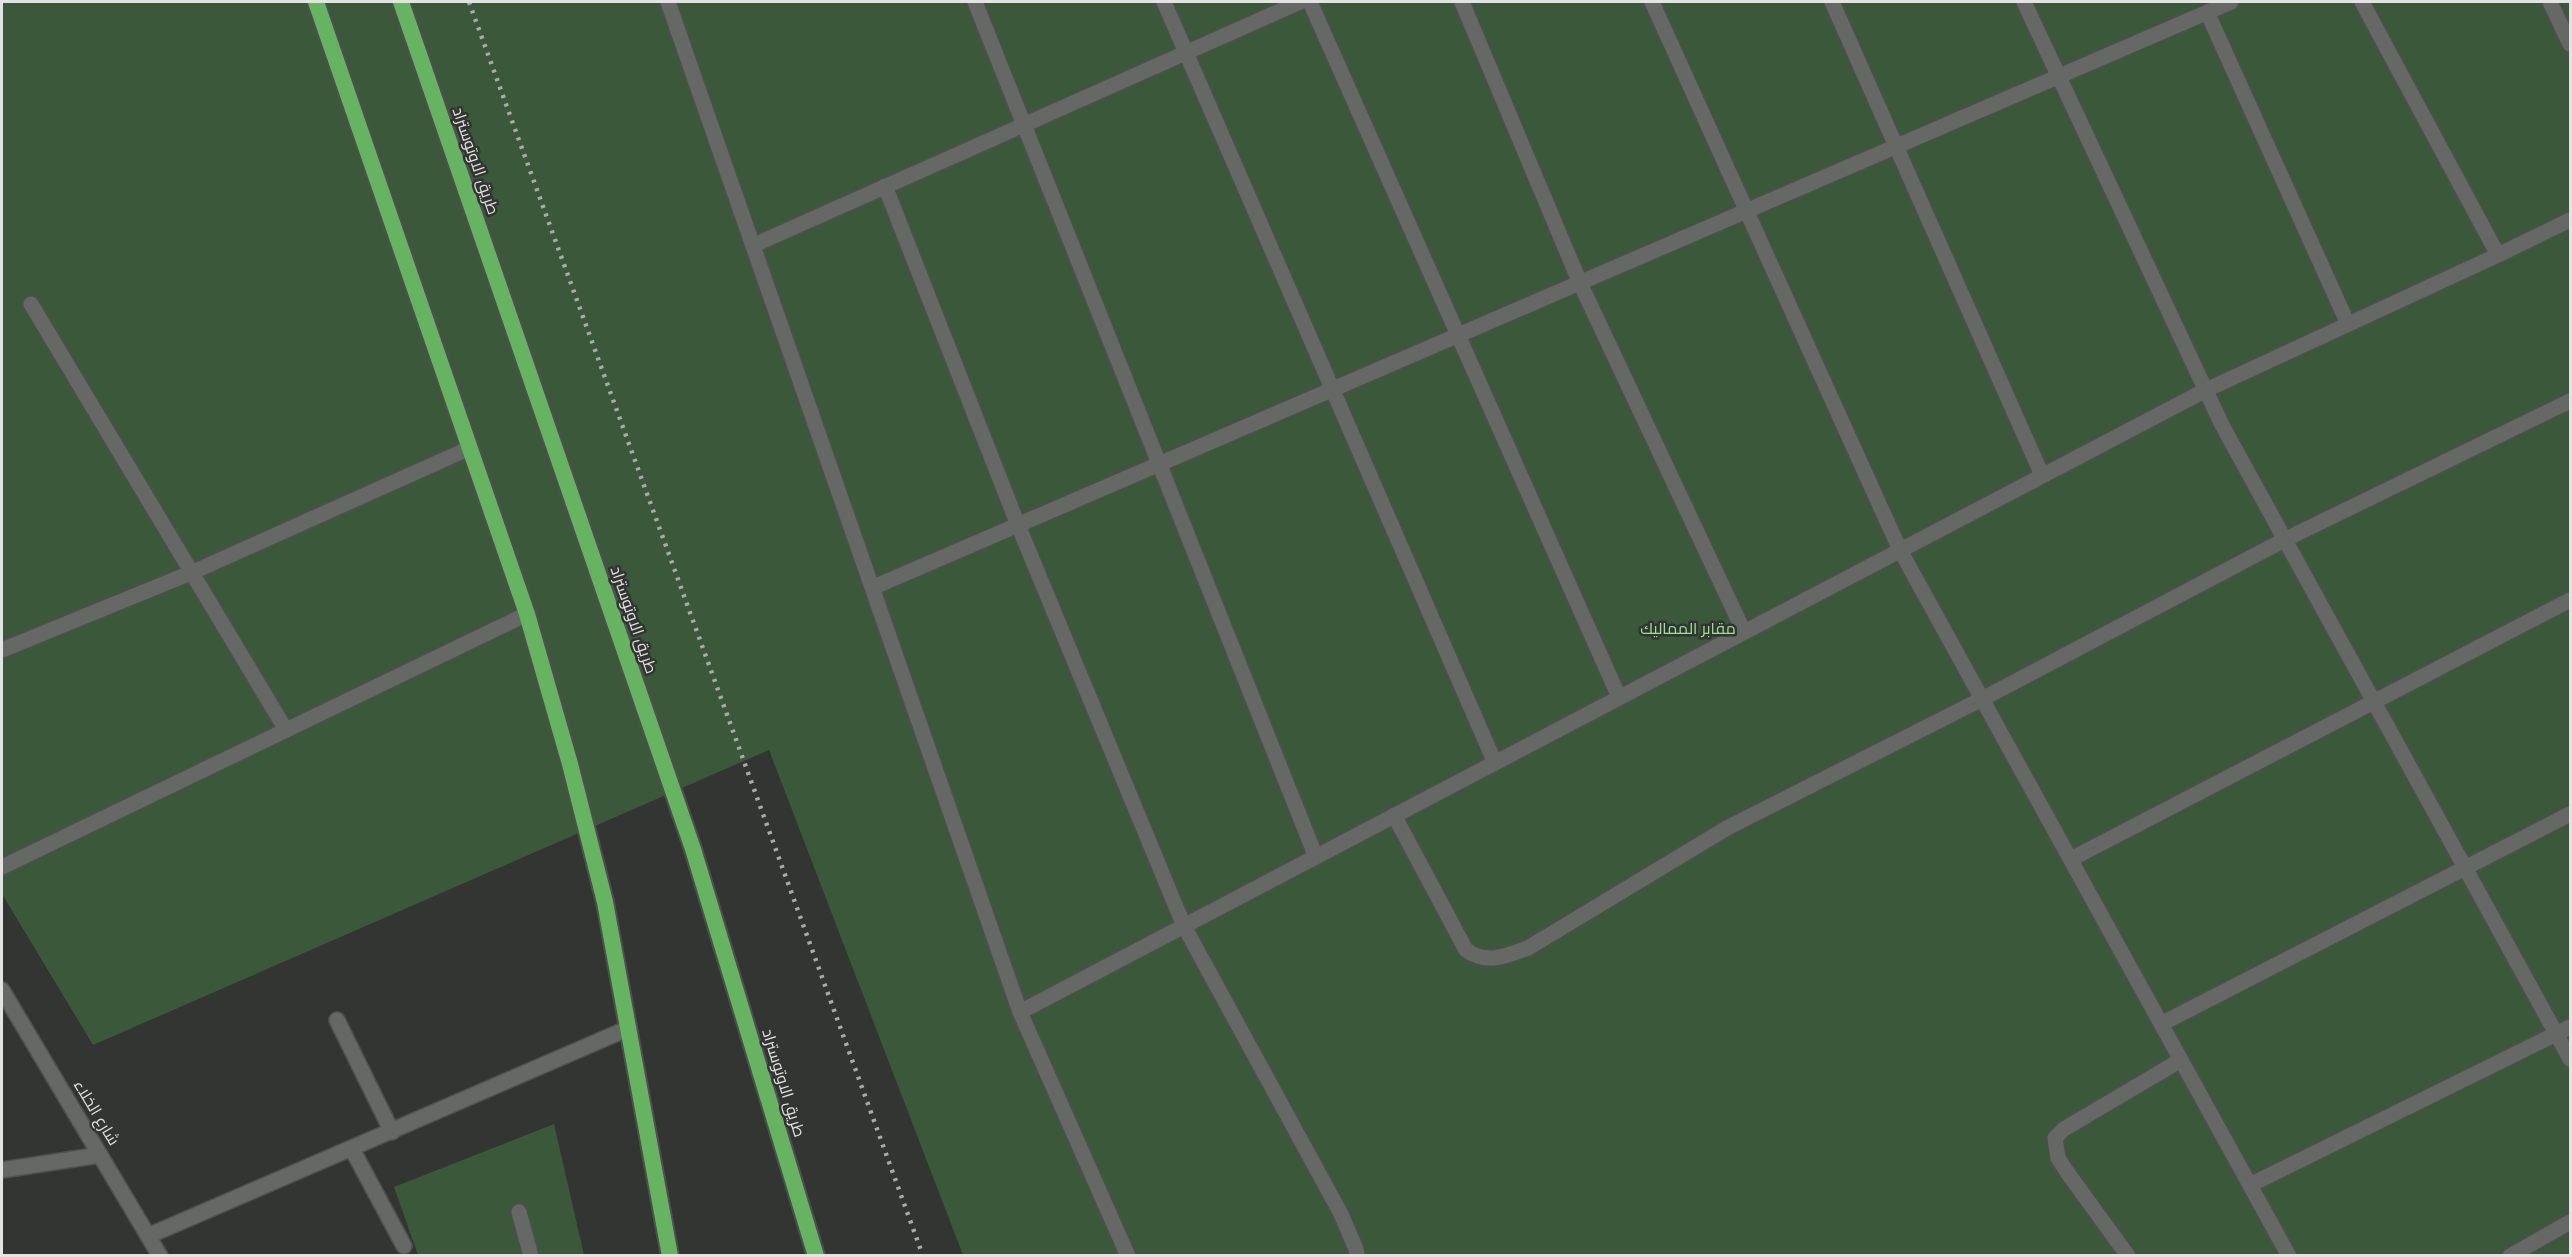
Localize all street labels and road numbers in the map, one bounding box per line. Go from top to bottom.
street label: طريق الاوتوستراد [448,105,502,217]
street label: طريق الاوتوستراد [606,564,660,676]
street label: طريق الاوتوستراد [757,1026,809,1140]
street label: شارع الخلاء [69,1077,123,1149]

